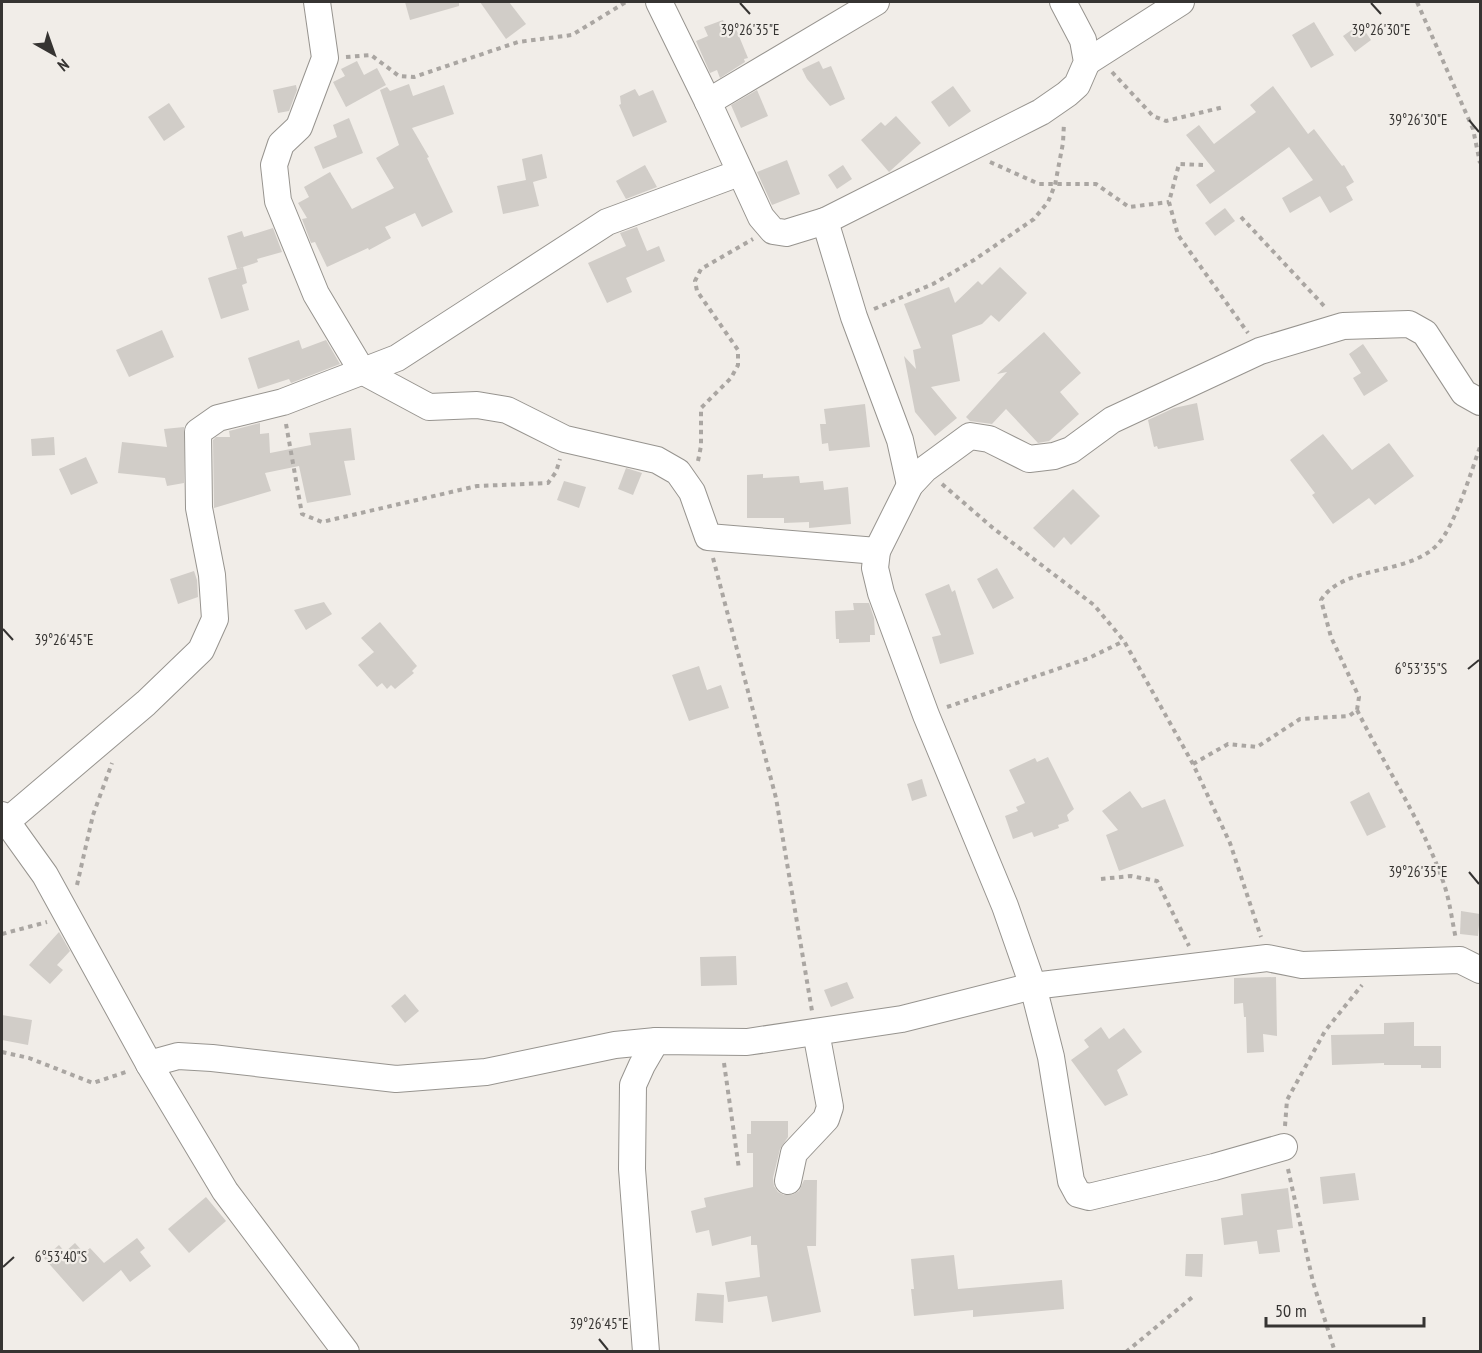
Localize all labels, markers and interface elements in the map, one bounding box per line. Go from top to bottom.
text: 39°26'35"E [720,20,780,39]
text: 39°26'30"E [1351,20,1411,39]
north arrow [24,24,84,84]
text: N [54,55,73,76]
text: 39°26'30"E [1388,110,1448,129]
text: 39°26'45"E [34,630,94,649]
text: 6°53'35"S [1395,659,1447,678]
text: 39°26'35"E [1388,862,1448,881]
text: 6°53'40"S [35,1247,87,1266]
scale bar [1266,1290,1424,1328]
text: 50 m [1275,1299,1307,1322]
text: 39°26'45"E [569,1314,629,1333]

